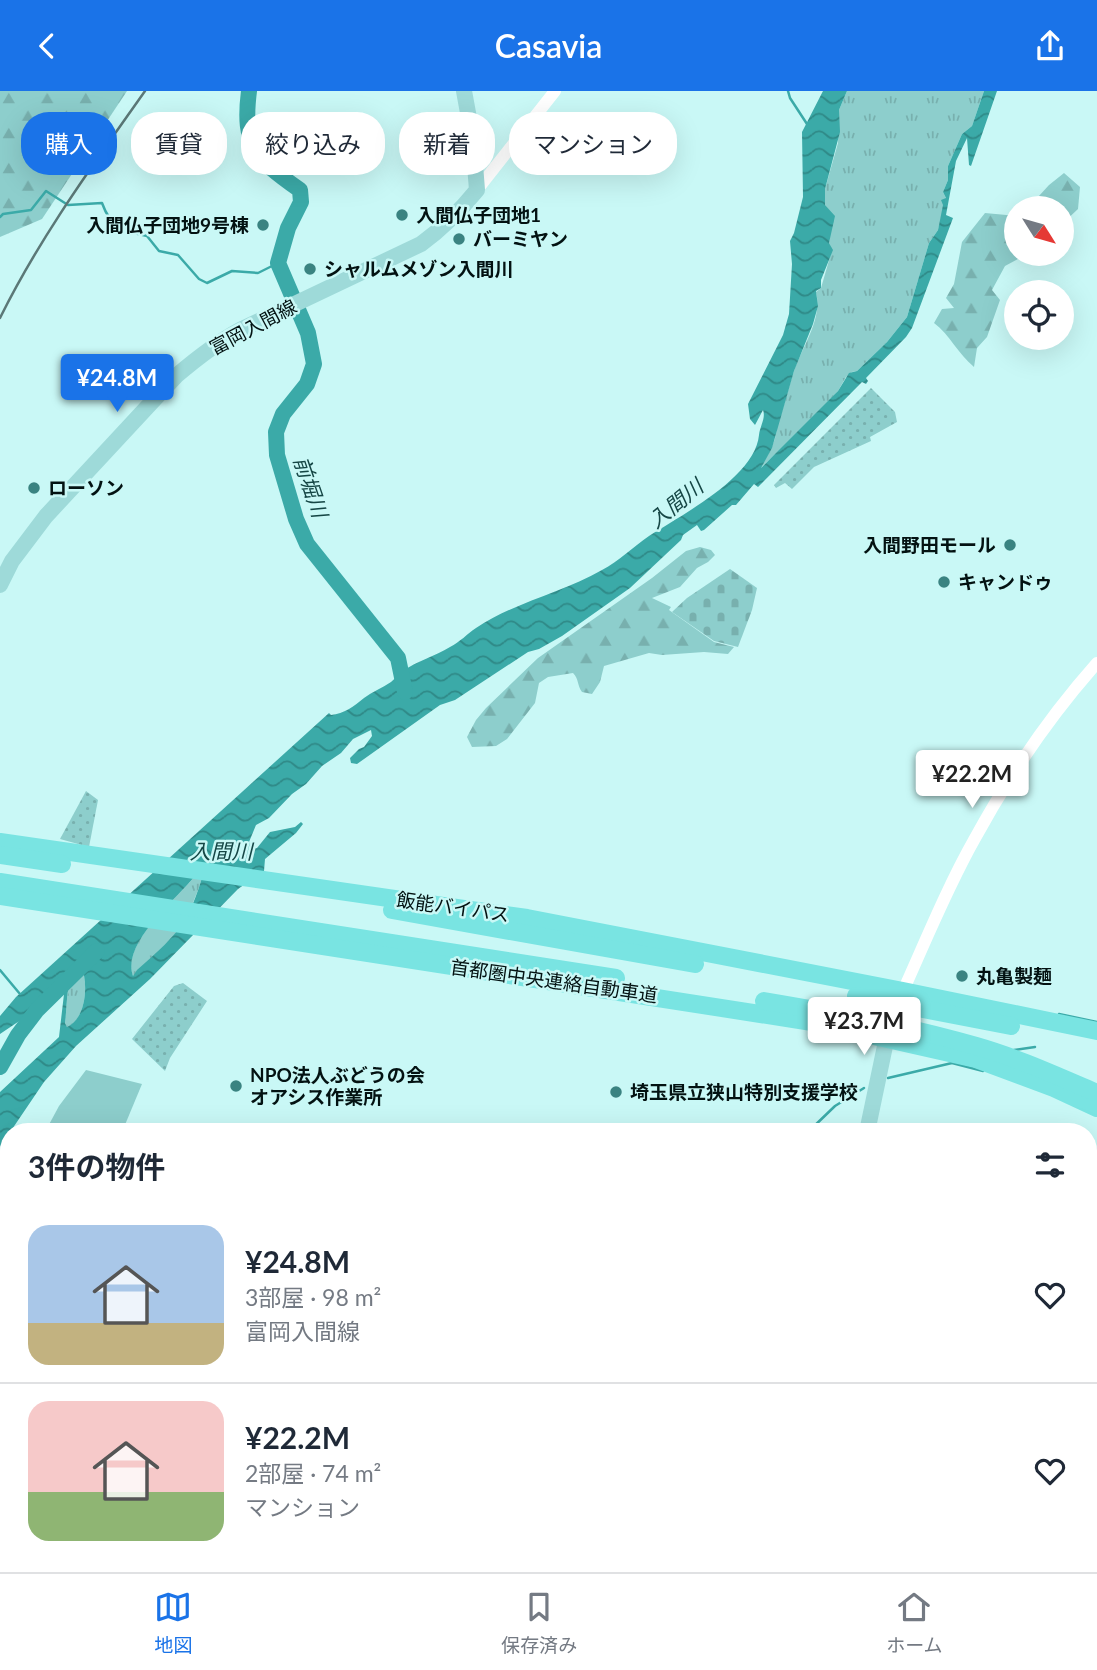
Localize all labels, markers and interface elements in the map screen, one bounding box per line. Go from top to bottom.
text: Casavia [495,26,602,65]
icon: back [28,27,66,65]
icon: share [1031,27,1069,65]
chip: 購入 [21,112,117,175]
chip: 賃貸 [131,112,227,175]
chip: 絞り込み [241,112,385,175]
chip: 新着 [399,112,495,175]
chip: マンション [509,112,677,175]
north arrow [1004,196,1074,266]
map controls [1004,196,1074,350]
place label: 入間仏子団地1 [416,203,541,226]
marker: 入間仏子団地1 [394,207,410,223]
place label: 入間仏子団地9号棟 [86,213,249,236]
marker: 入間仏子団地9号棟 [255,217,271,233]
place label: バーミヤン [473,227,568,250]
marker: バーミヤン [451,231,467,247]
place label: シャルムメゾン入間川 [324,257,514,280]
marker: シャルムメゾン入間川 [302,261,318,277]
button: locate [1004,280,1074,350]
street label: 富岡入間線 [205,294,300,359]
pin: ¥24.8M [60,355,174,414]
text: ¥24.8M [77,363,157,391]
water label: 前堀川 [289,453,334,522]
water label: 入間川 [643,472,709,532]
place label: ローソン [48,476,124,499]
marker: ローソン [26,480,42,496]
place label: 入間野田モール [863,533,996,556]
marker: 入間野田モール [1002,537,1018,553]
place label: キャンドゥ [958,570,1053,593]
marker: キャンドゥ [936,574,952,590]
pin: ¥22.2M [915,751,1029,810]
text: ¥22.2M [932,759,1012,787]
water label: 入間川 [190,838,254,863]
street label: 飯能バイパス [395,887,511,926]
street label: 首都圏中央連絡自動車道 [449,955,659,1006]
place label: 丸亀製麺 [976,964,1052,987]
marker: 丸亀製麺 [954,968,970,984]
pin: ¥23.7M [807,997,921,1057]
text: ¥23.7M [824,1006,904,1034]
place label: NPO法人ぶどうの会 オアシス作業所 [250,1063,425,1108]
marker: NPO法人ぶどうの会 オアシス作業所 [228,1078,244,1094]
place label: 埼玉県立狭山特別支援学校 [630,1080,858,1103]
marker: 埼玉県立狭山特別支援学校 [608,1084,624,1100]
icon: filters [1031,1146,1069,1184]
text: 3件の物件 [28,1148,165,1184]
text: ¥24.8M [245,1243,350,1279]
icon: home [84,1253,168,1337]
icon: heart [1031,1276,1069,1314]
text: 3部屋 · 98 m² [245,1283,381,1311]
text: 富岡入間線 [245,1317,360,1345]
text: ¥22.2M [245,1419,350,1455]
icon: home [84,1429,168,1513]
icon: heart [1031,1452,1069,1490]
text: 2部屋 · 74 m² [245,1459,381,1487]
text: マンション [245,1493,360,1521]
tab: 地図 [154,1588,192,1657]
tab: 保存済み [501,1588,577,1657]
tab: ホーム [886,1588,943,1657]

